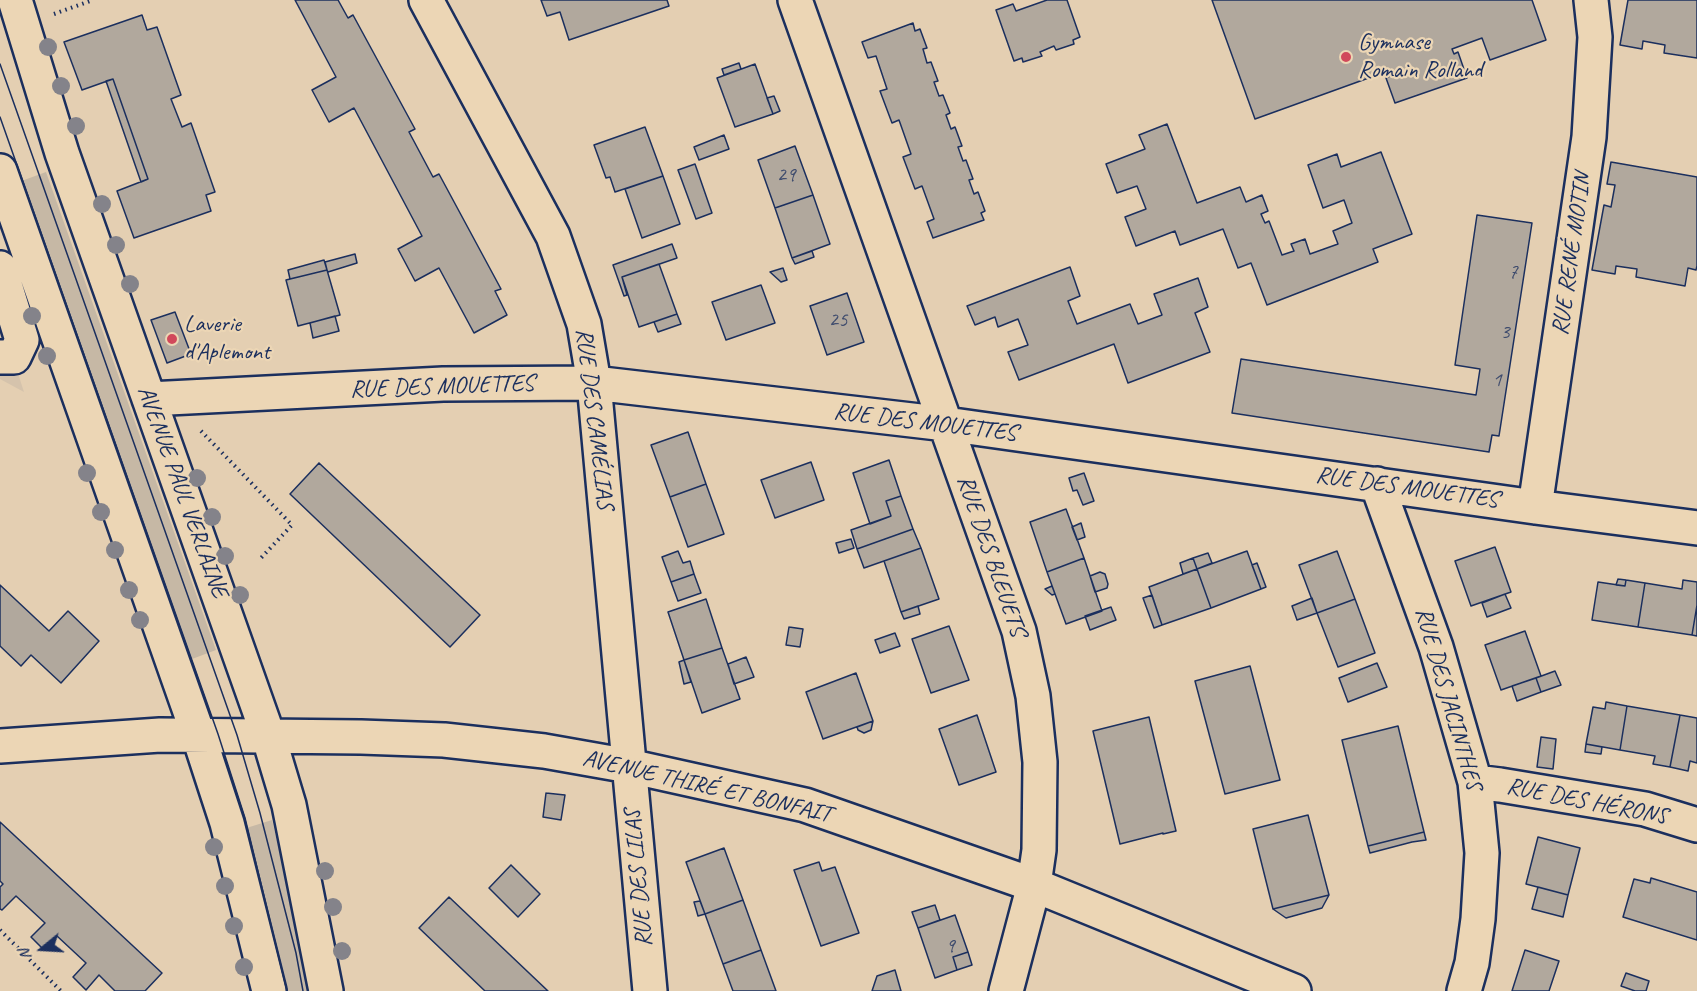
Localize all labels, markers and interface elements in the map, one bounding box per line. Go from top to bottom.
place label: Gymnase Romain Rolland [1358,29,1482,85]
marker: Gymnase Romain Rolland [1339,50,1353,64]
house number: 29 [777,162,795,188]
street label: RUE RENÉ MOTIN [1546,171,1598,337]
house number: 7 [1508,259,1518,285]
house number: 25 [829,307,847,333]
place label: Laverie d'Aplemont [184,311,270,367]
house number: 3 [1500,319,1510,345]
street label: RUE DES CAMÉLIAS [569,327,619,511]
marker: Laverie d'Aplemont [165,332,179,346]
house number: 1 [1492,367,1502,393]
street label: RUE DES MOUETTES [350,369,534,405]
street label: AVENUE PAUL VERLAINE [130,382,234,602]
street label: RUE DES MOUETTES [832,398,1018,448]
street label: RUE DES MOUETTES [1314,461,1500,515]
street label: RUE DES BLEUETS [950,472,1032,640]
street label: RUE DES JACINTHES [1408,604,1488,794]
street label: AVENUE THIRÉ ET BONFAIT [580,744,834,830]
street label: RUE DES HÉRONS [1504,772,1670,832]
street label: RUE DES LILAS [619,808,659,948]
north arrow [12,919,72,979]
house number: 9 [945,933,955,959]
text: N [14,947,36,962]

